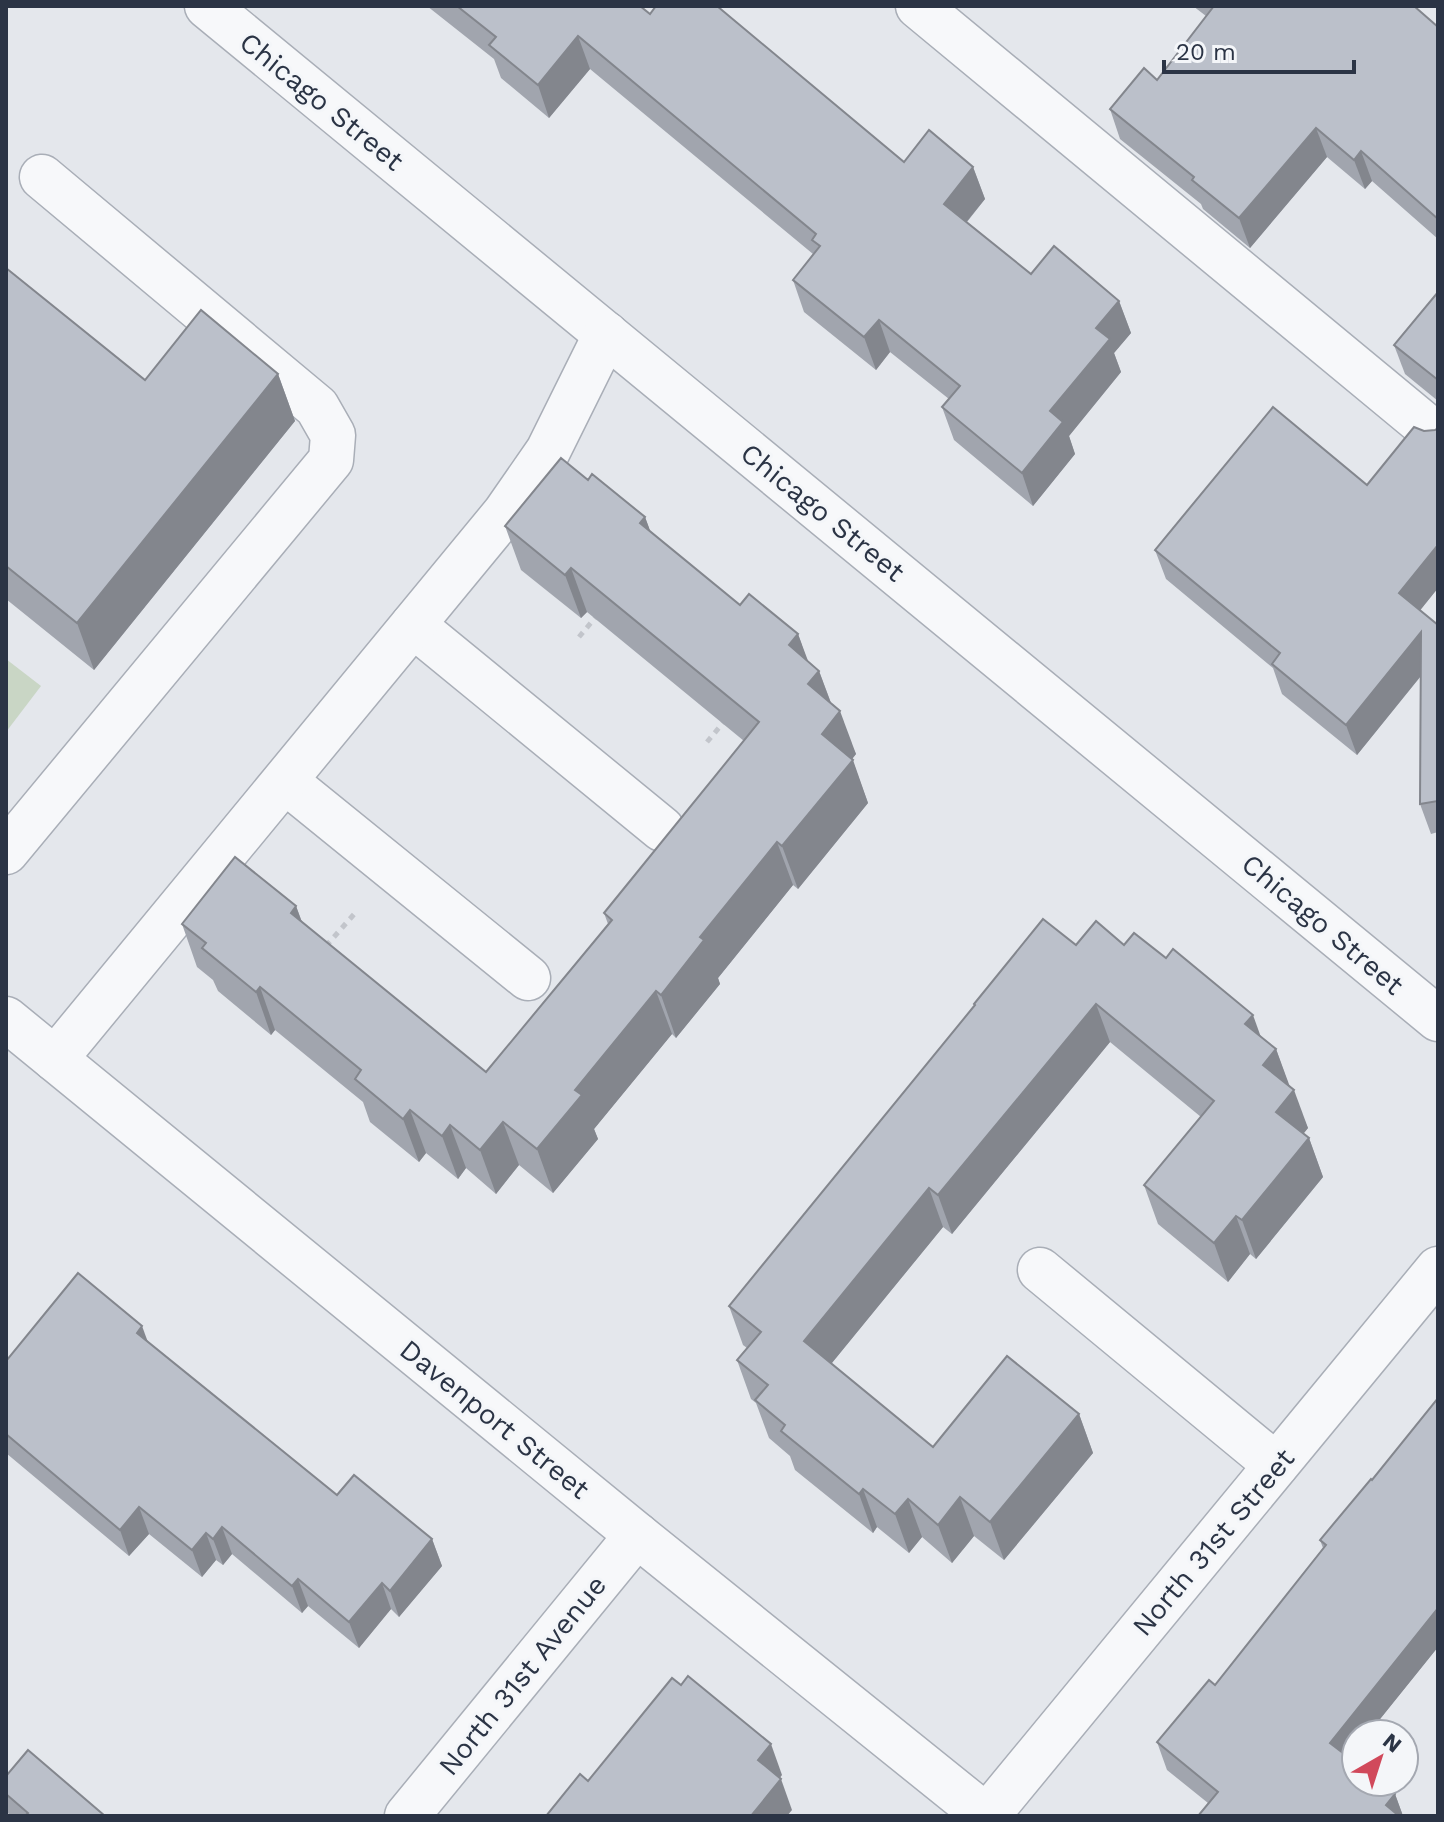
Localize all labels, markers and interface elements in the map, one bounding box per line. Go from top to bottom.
scale bar [1164,24,1354,74]
street label: Chicago Street [233,25,410,178]
text: 20 m [1176,38,1236,66]
street label: Chicago Street [734,436,911,589]
street label: Chicago Street [1235,847,1410,1002]
street label: Davenport Street [393,1333,596,1506]
street label: North 31st Street [1126,1442,1301,1643]
street label: North 31st Avenue [432,1569,613,1782]
north arrow [1340,1718,1420,1798]
text: N [1378,1728,1406,1758]

